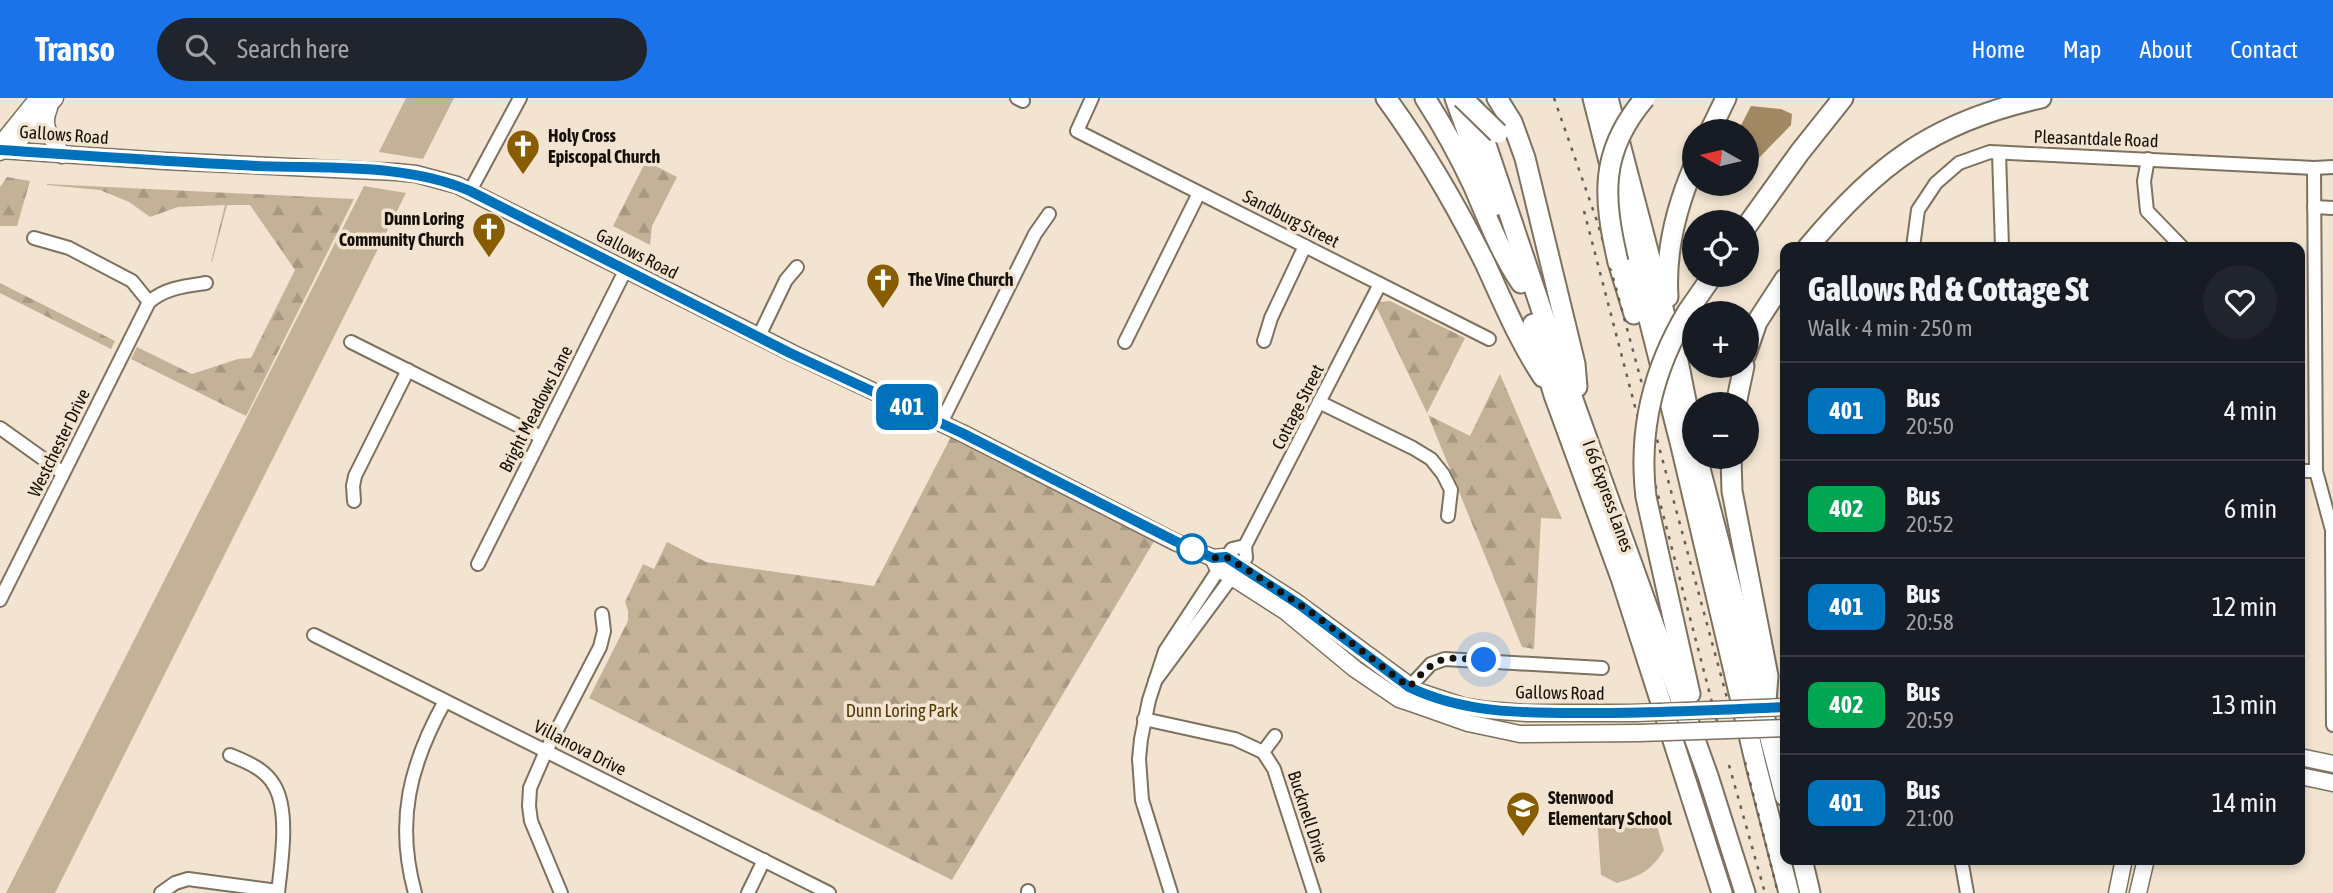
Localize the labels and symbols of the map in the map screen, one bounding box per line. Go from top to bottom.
north arrow [1682,119,1759,196]
street label: Gallows Road [19,121,109,148]
place label: Holy Cross Episcopal Church [548,125,660,167]
street label: Pleasantdale Road [2033,126,2159,151]
church icon: Holy Cross Episcopal Church [504,127,542,176]
street label: Sandburg Street [1240,185,1343,252]
place label: Dunn Loring Community Church [339,208,464,250]
church icon: Dunn Loring Community Church [470,210,508,259]
street label: Gallows Road [593,224,682,283]
church icon: The Vine Church [864,261,902,310]
place label: The Vine Church [908,269,1014,290]
street label: Bright Meadows Lane [495,342,577,476]
street label: Cottage Street [1267,361,1328,453]
line badge: 401 [867,384,947,430]
street label: Westchester Drive [23,385,94,500]
street label: I 66 Express Lanes [1579,437,1638,554]
unlabelled marker [1177,534,1207,564]
your location [1466,642,1501,677]
street label: Gallows Road [1515,681,1605,704]
park label: Dunn Loring Park [846,700,958,721]
street label: Villanova Drive [531,715,630,780]
street label: Bucknell Drive [1284,768,1333,866]
place label: Stenwood Elementary School [1548,787,1672,829]
school or university icon: Stenwood Elementary School [1504,789,1542,838]

